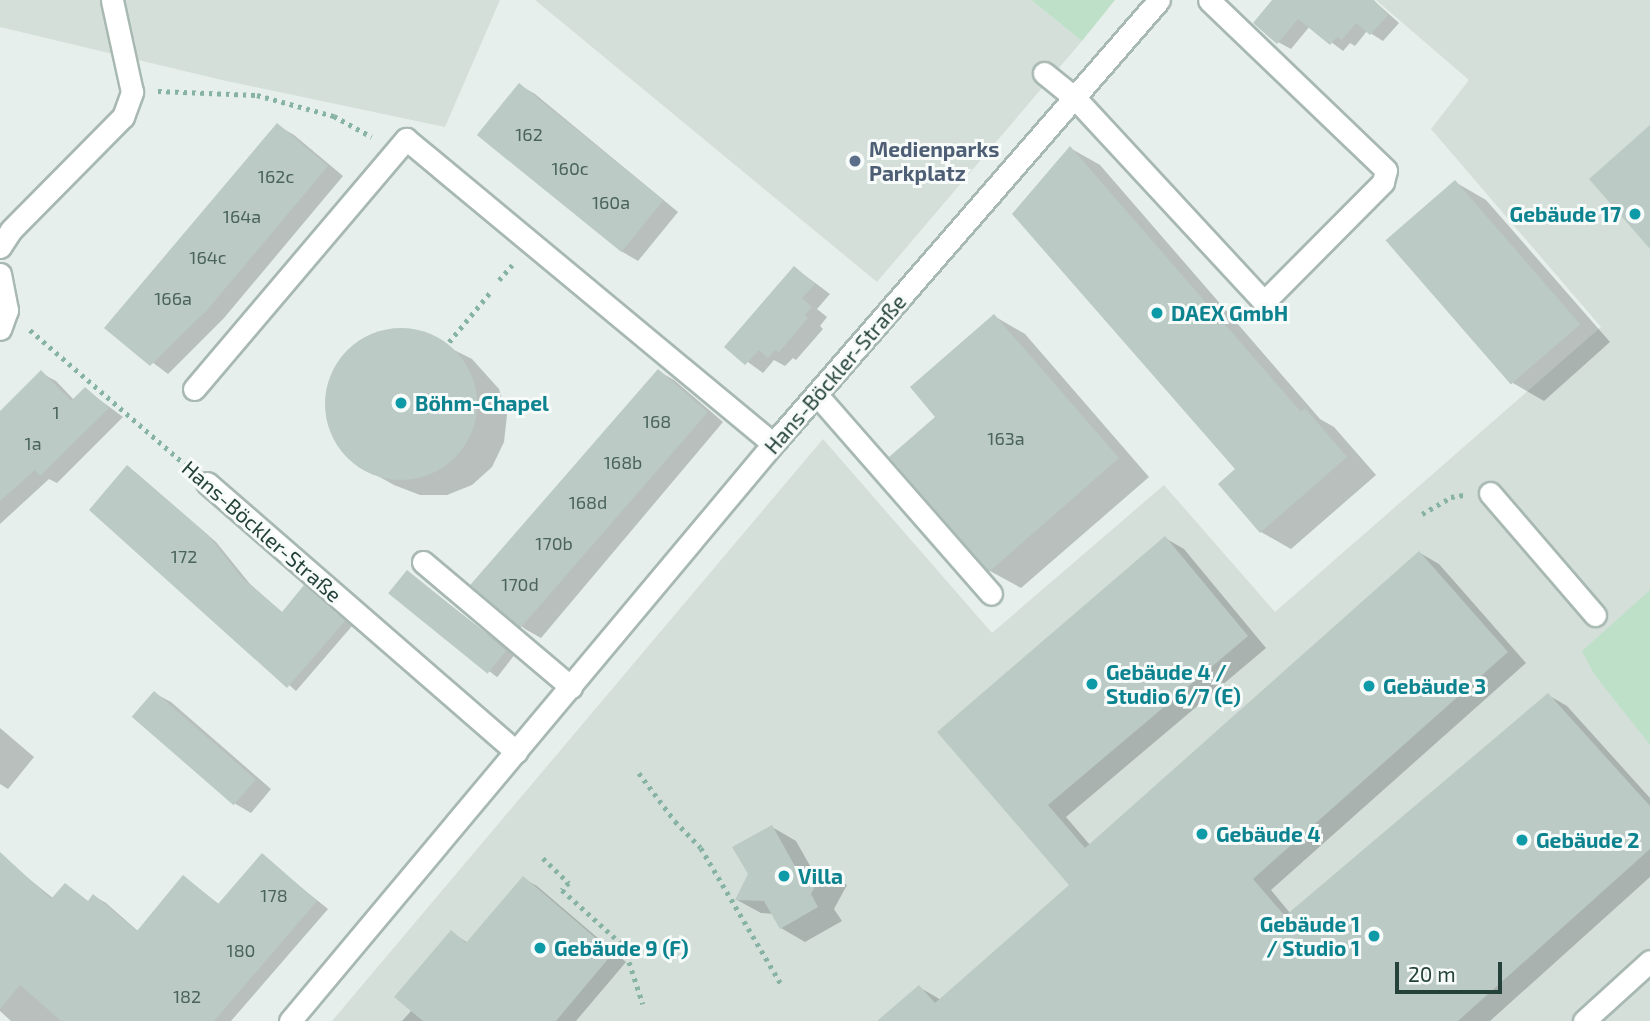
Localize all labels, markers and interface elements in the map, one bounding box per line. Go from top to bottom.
house number: 162 [515,123,543,145]
place label: Medienparks Parkplatz [869,136,999,186]
marker: Medienparks Parkplatz [847,153,863,169]
house number: 160c [551,157,589,179]
house number: 162c [258,165,294,187]
house number: 160a [592,191,630,213]
place label: Gebäude 17 [1510,201,1621,227]
house number: 164a [223,205,261,227]
marker: Gebäude 17 [1627,206,1643,222]
house number: 164c [189,246,227,268]
house number: 166a [154,287,192,309]
street label: Hans-Böckler-Straße [759,289,911,459]
place label: DAEX GmbH [1171,300,1288,326]
marker: DAEX GmbH [1149,305,1165,321]
place label: Böhm-Chapel [415,390,549,416]
marker: Böhm-Chapel [393,395,409,411]
house number: 1 [52,401,60,423]
house number: 168 [643,410,671,432]
house number: 163a [987,427,1025,449]
house number: 1a [24,432,42,454]
house number: 168b [604,451,642,473]
street label: Hans-Böckler-Straße [177,455,347,607]
house number: 168d [569,491,607,513]
house number: 170b [535,532,573,554]
house number: 172 [171,545,197,567]
house number: 170d [501,573,539,595]
place label: Gebäude 4 / Studio 6/7 (E) [1106,659,1241,709]
place label: Gebäude 3 [1383,673,1486,699]
marker: Gebäude 4 / Studio 6/7 (E) [1084,676,1100,692]
marker: Gebäude 3 [1361,678,1377,694]
place label: Gebäude 4 [1216,821,1321,847]
marker: Gebäude 4 [1194,826,1210,842]
place label: Gebäude 2 [1536,827,1639,853]
marker: Gebäude 2 [1514,832,1530,848]
place label: Villa [798,863,843,889]
marker: Villa [776,868,792,884]
house number: 178 [260,884,288,906]
place label: Gebäude 1 / Studio 1 [1260,911,1360,961]
marker: Gebäude 1 / Studio 1 [1366,928,1382,944]
place label: Gebäude 9 (F) [554,935,689,961]
house number: 180 [227,939,255,961]
marker: Gebäude 9 (F) [532,940,548,956]
scale bar [1398,948,1505,992]
text: 20 m [1408,961,1456,986]
house number: 182 [173,985,201,1007]

